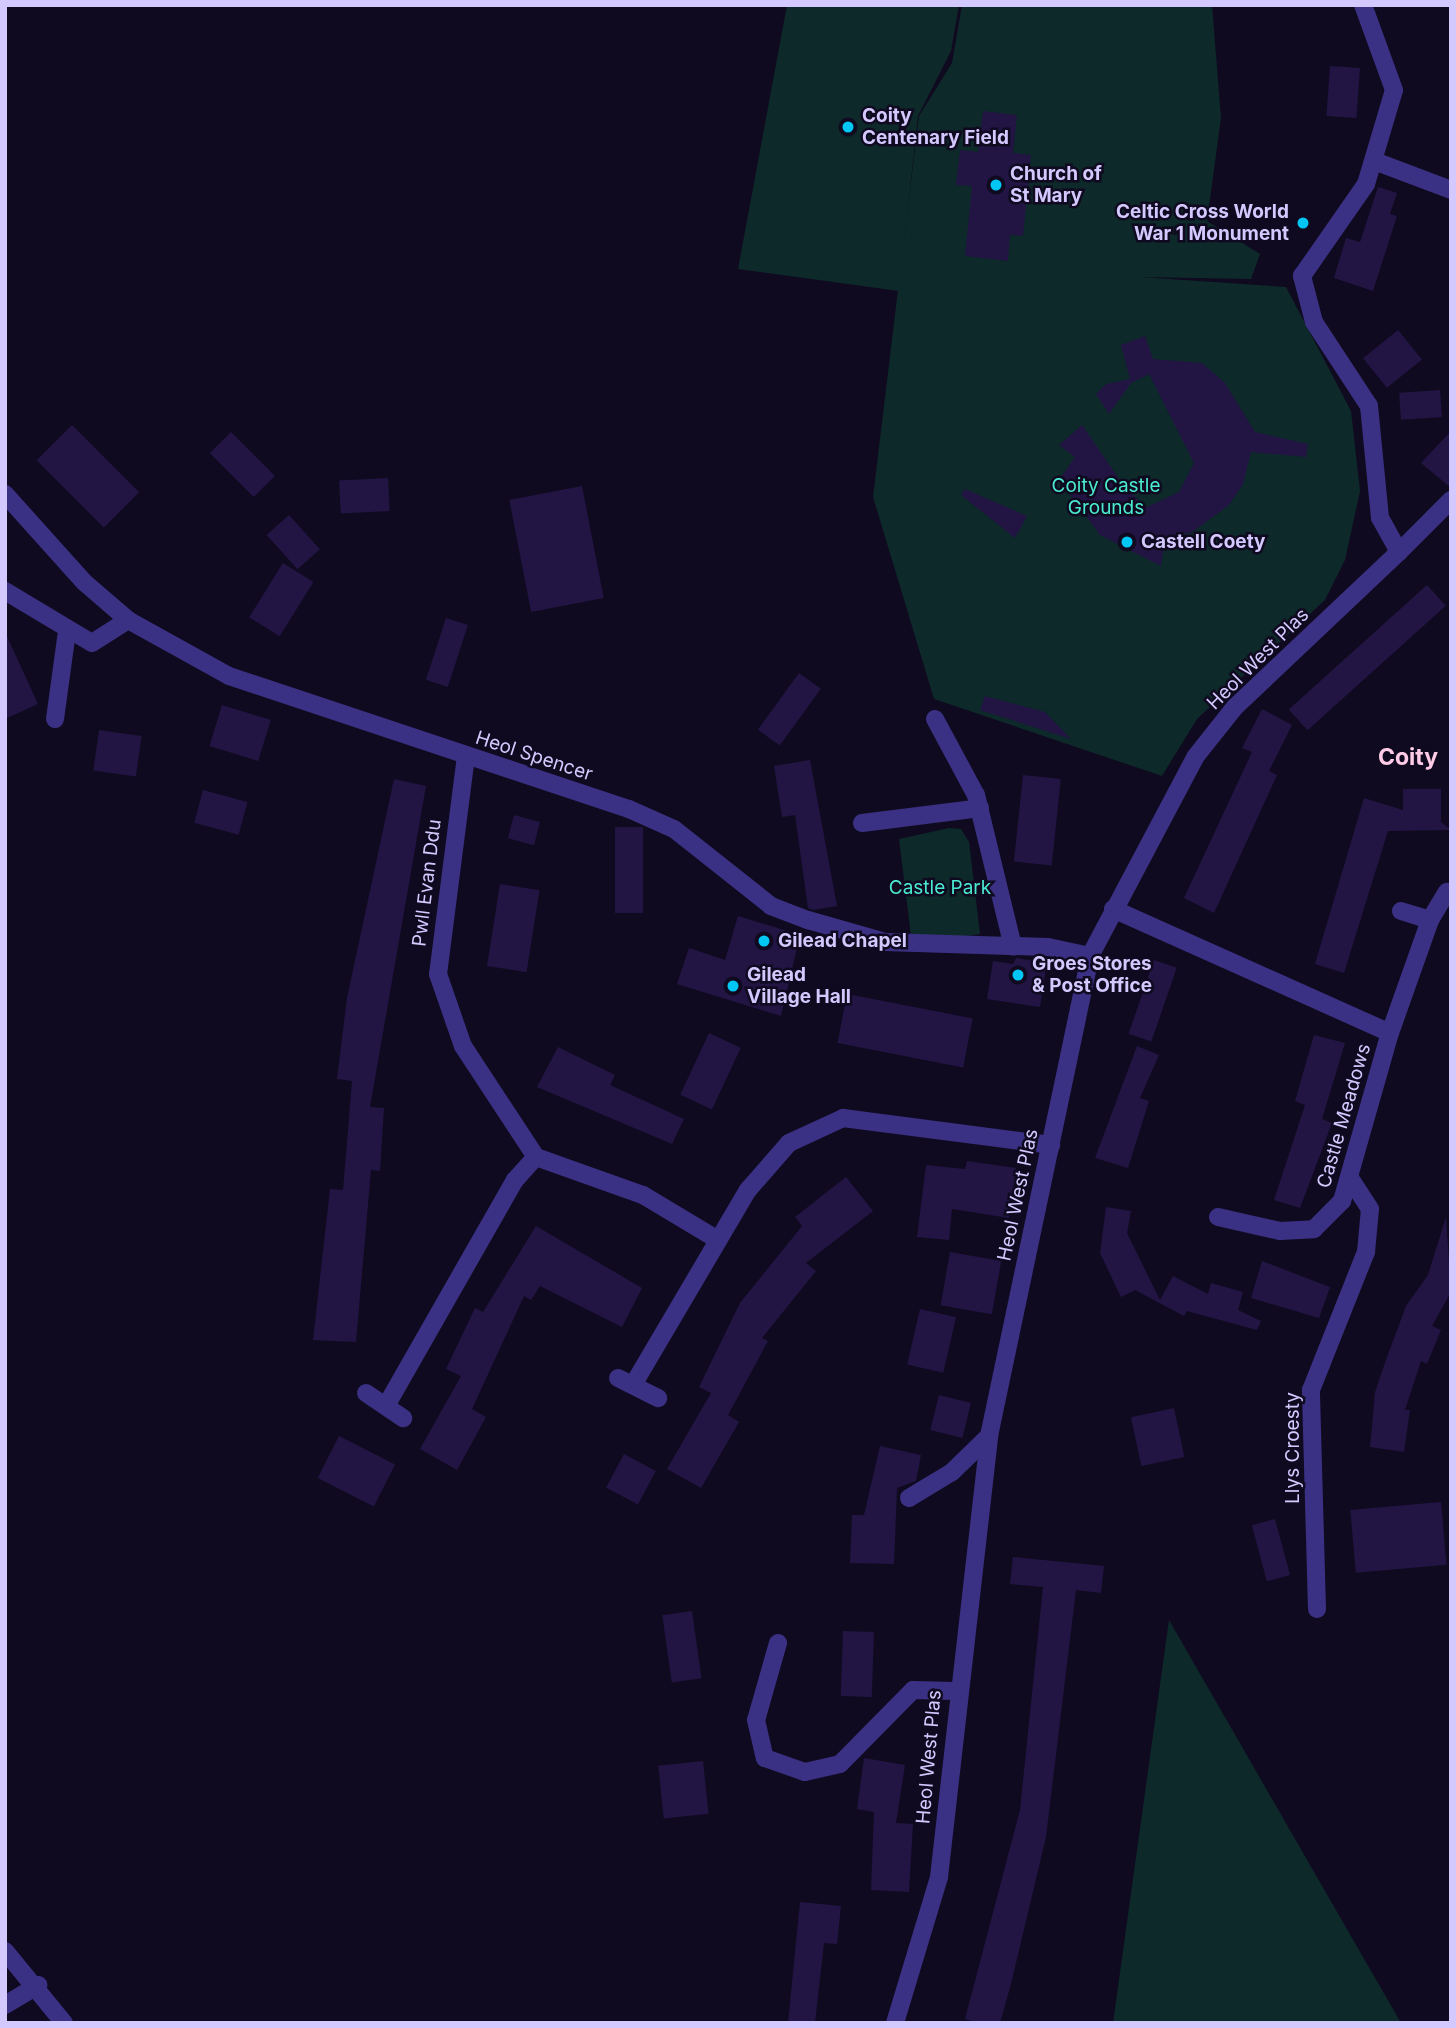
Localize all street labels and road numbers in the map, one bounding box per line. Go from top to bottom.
street label: Heol West Plas [1202,603,1314,715]
street label: Heol Spencer [473,726,595,786]
street label: Pwll Evan Ddu [408,818,446,948]
street label: Castle Meadows [1312,1041,1376,1191]
street label: Heol West Plas [993,1127,1043,1263]
street label: Llys Croesty [1282,1392,1304,1504]
street label: Heol West Plas [912,1689,946,1825]

